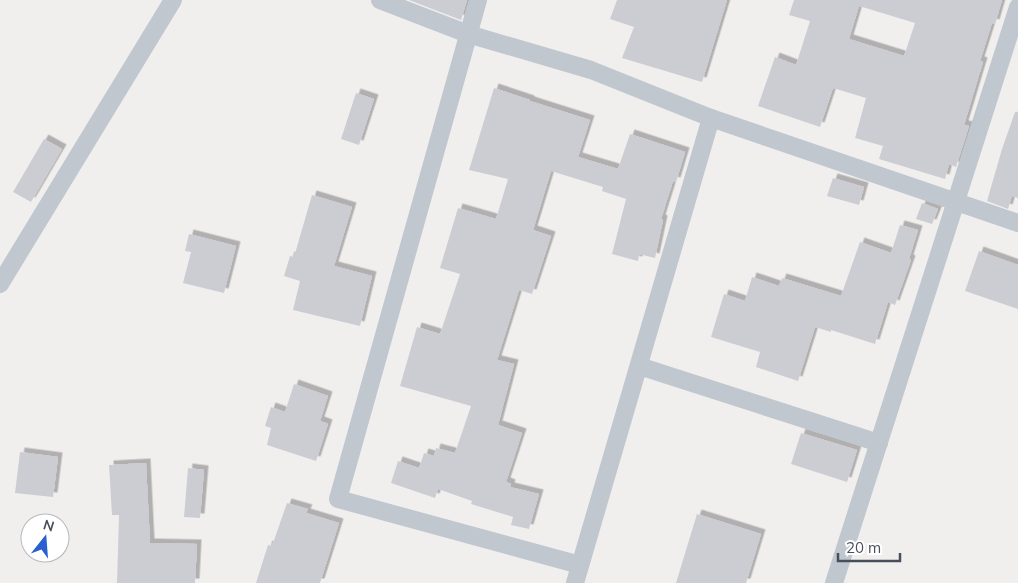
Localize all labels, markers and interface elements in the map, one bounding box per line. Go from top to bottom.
north arrow [20,513,70,563]
text: N [41,515,56,536]
scale bar [838,530,900,562]
text: 20 m [846,538,881,557]

